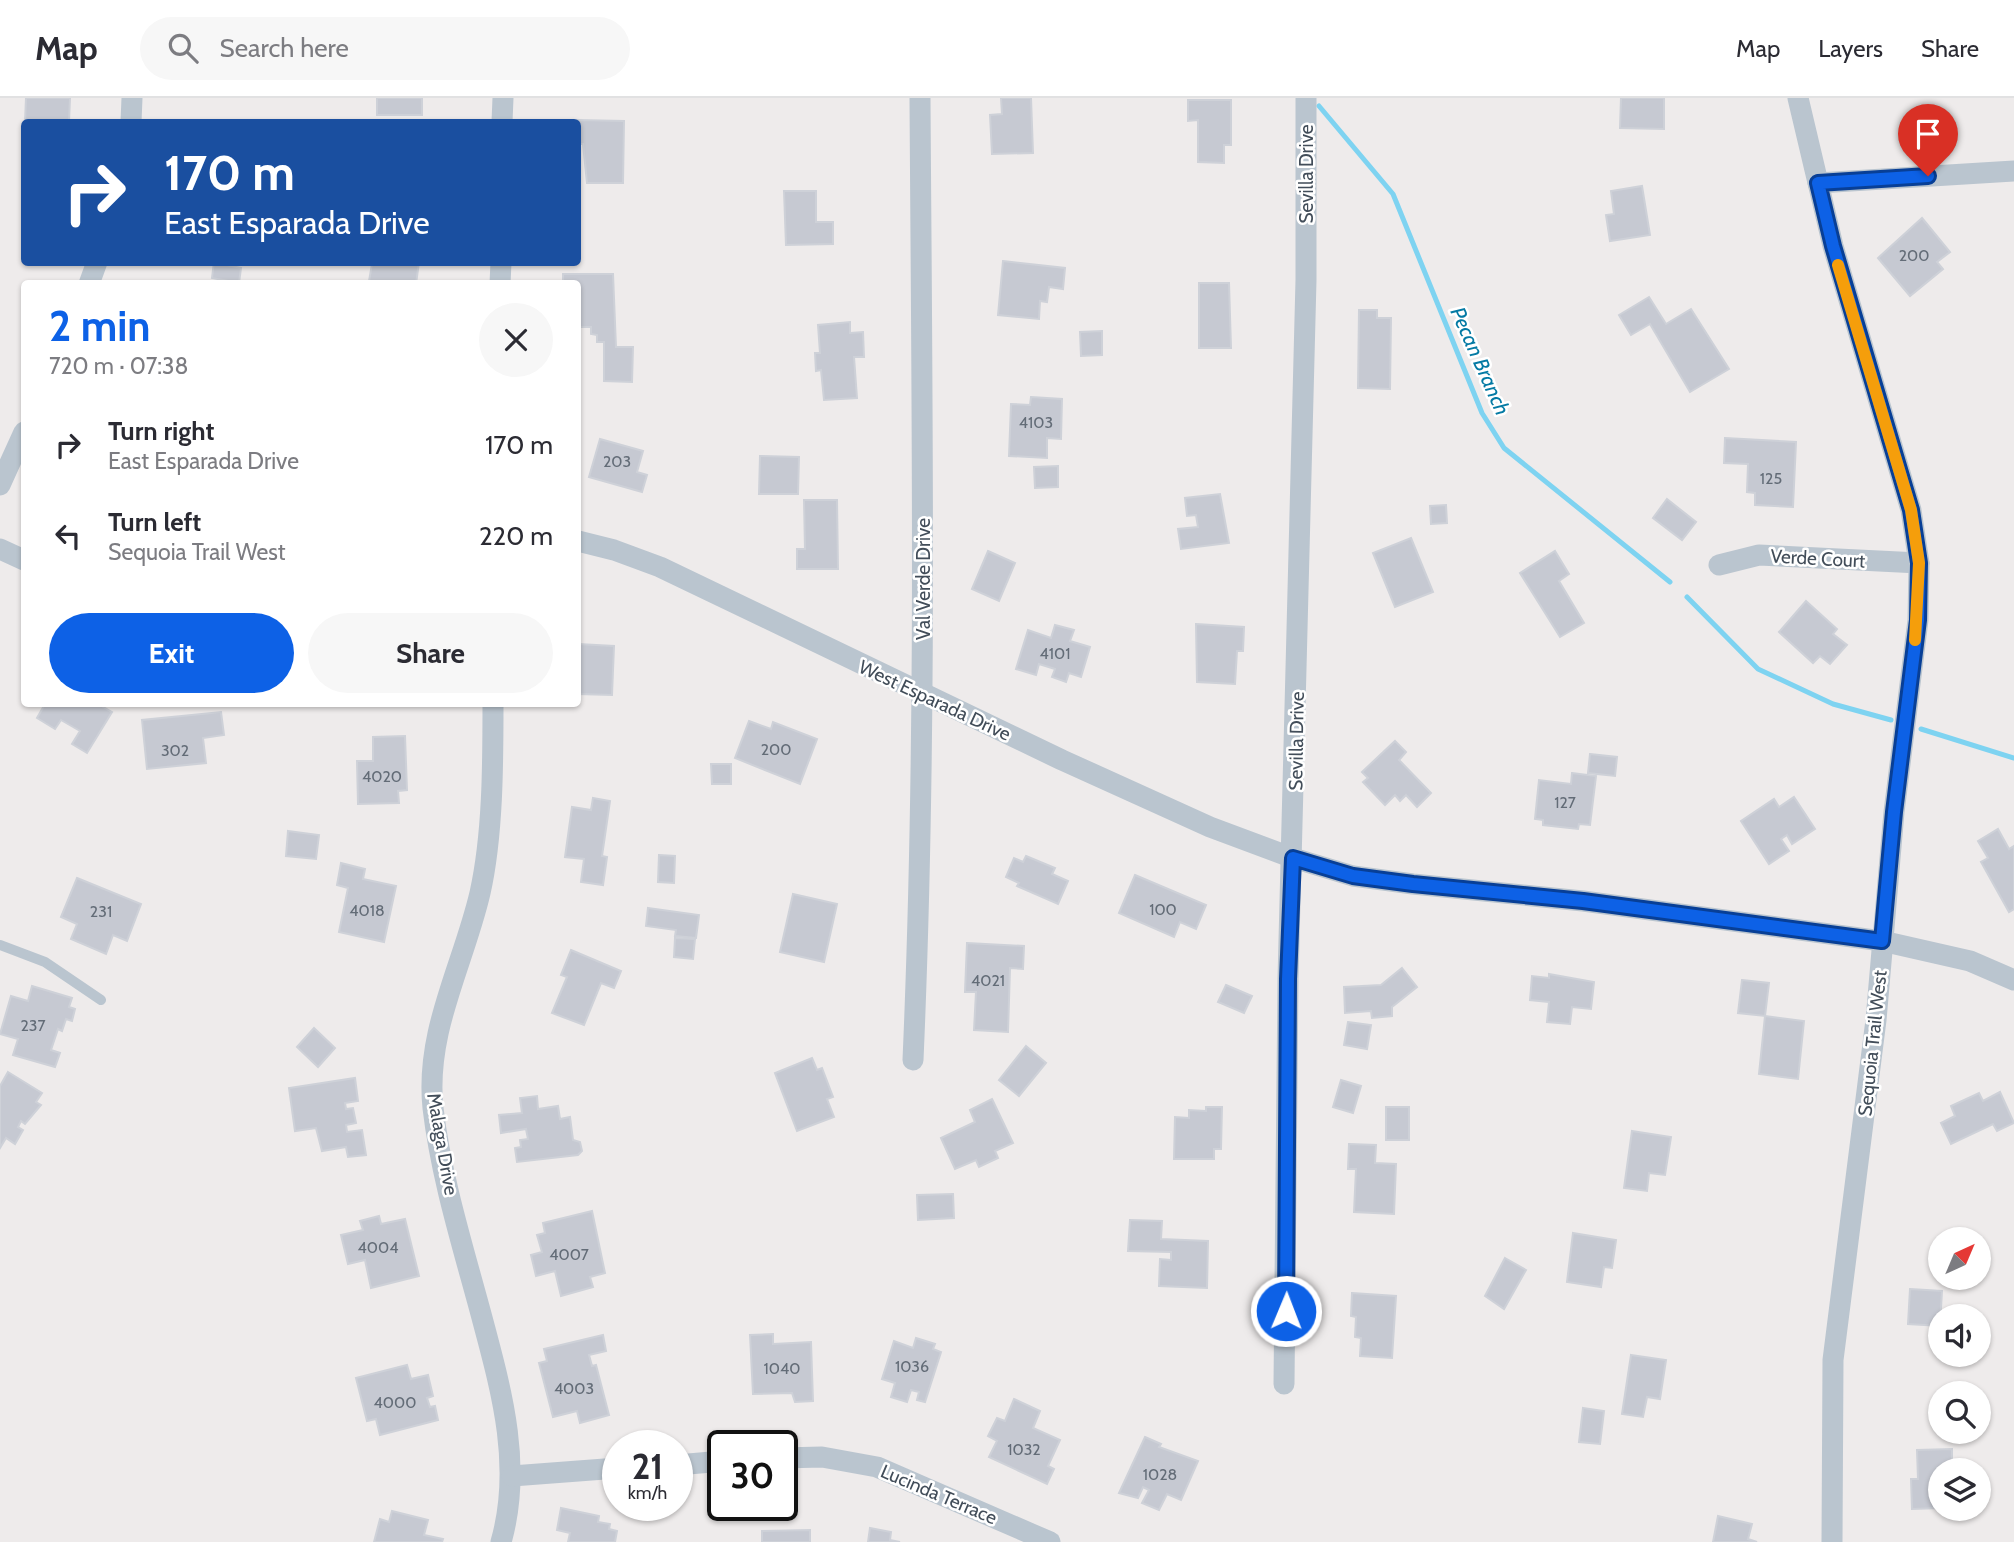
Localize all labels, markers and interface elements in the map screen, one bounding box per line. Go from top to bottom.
search box [140,17,630,80]
text: Map [35,28,98,68]
icon: search [164,29,202,67]
text: Search here [220,32,349,64]
text: Map [1736,34,1780,63]
text: Layers [1818,34,1883,63]
text: Share [1921,34,1979,63]
pin [1898,104,1958,176]
icon: arrive [1909,115,1947,153]
street label: Sevilla Drive [1295,124,1318,224]
text: 170 m [164,143,295,202]
icon: right [49,147,140,238]
text: East Esparada Drive [164,203,430,242]
house number: 200 [1899,246,1929,265]
text: 2 min [49,300,150,352]
button: close [479,303,553,377]
water label: Pecan Branch [1446,303,1515,419]
text: 720 m · 07:38 [49,352,188,380]
house number: 4103 [1019,413,1053,432]
text: Turn right [108,415,214,447]
icon: right [49,426,87,464]
text: 170 m [485,429,553,461]
text: East Esparada Drive [108,447,299,475]
house number: 203 [603,452,631,471]
house number: 125 [1760,469,1782,488]
text: Turn left [108,506,201,538]
icon: left [49,517,87,555]
street label: Val Verde Drive [912,518,935,640]
text: 220 m [479,520,553,552]
text: Sequoia Trail West [108,538,286,566]
street label: Verde Court [1770,545,1866,572]
button: Exit [49,613,294,693]
button: Share [308,613,553,693]
house number: 4101 [1040,644,1070,663]
street label: West Esparada Drive [855,655,1015,746]
street label: Sevilla Drive [1284,691,1309,791]
house number: 200 [761,740,791,759]
house number: 302 [161,741,189,760]
house number: 4020 [362,767,402,786]
house number: 127 [1554,793,1576,812]
house number: 100 [1149,900,1177,919]
house number: 4018 [349,901,385,920]
house number: 231 [90,902,112,921]
street label: Sequoia Trail West [1853,968,1892,1117]
house number: 4021 [971,971,1005,990]
house number: 237 [20,1016,46,1035]
street label: Malaga Drive [422,1091,463,1197]
north arrow [1928,1227,1992,1290]
map controls [1928,1227,1991,1521]
house number: 4004 [358,1238,398,1257]
house number: 4007 [549,1245,589,1264]
position arrow [1249,1274,1323,1348]
button: sound [1928,1304,1991,1367]
house number: 1036 [895,1357,929,1376]
house number: 1040 [764,1359,800,1378]
house number: 4003 [554,1379,594,1398]
button: search [1928,1381,1991,1444]
house number: 4000 [374,1393,416,1412]
speed limit sign: 30 [707,1430,798,1521]
house number: 1032 [1007,1440,1041,1459]
text: 21 [632,1445,663,1488]
button: layers [1928,1458,1991,1521]
street label: Lucinda Terrace [877,1460,1001,1529]
house number: 1028 [1143,1465,1177,1484]
text: km/h [628,1482,667,1504]

